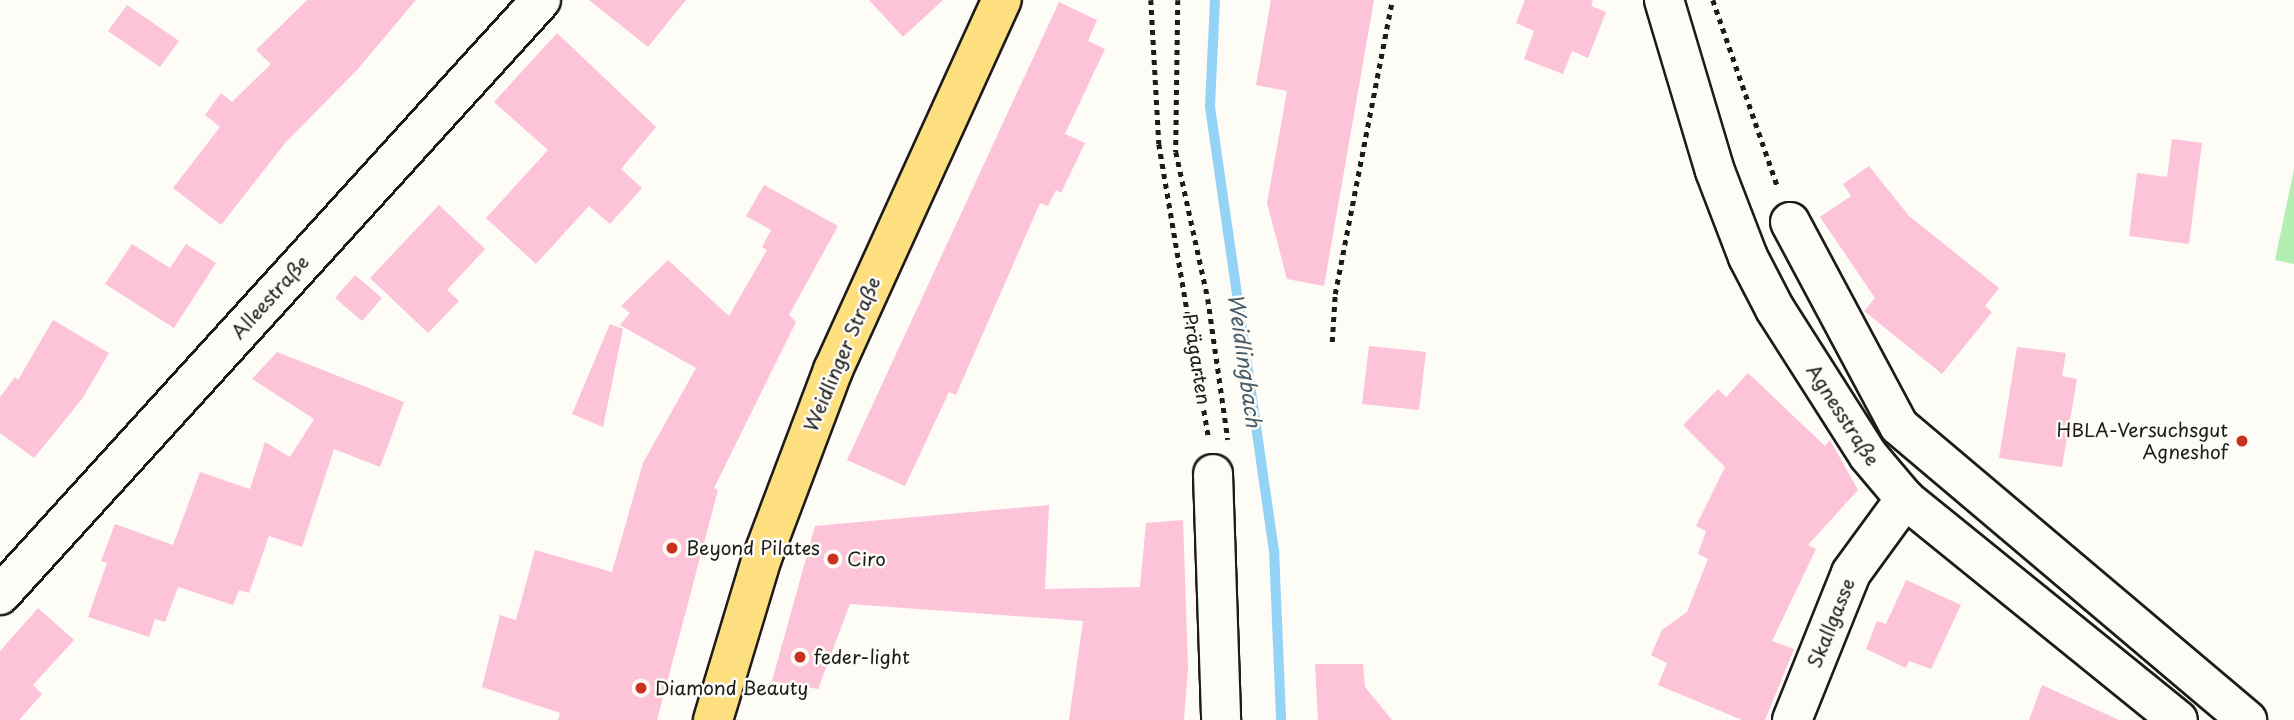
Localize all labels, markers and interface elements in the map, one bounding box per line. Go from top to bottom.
street label: Alleestraße [227,251,313,343]
street label: Weidlinger Straße [799,273,885,435]
water label: Weidlingbach [1224,291,1268,429]
street label: Prägarten [1179,312,1215,406]
street label: Agnesstraße [1802,360,1884,470]
place label: HBLA-Versuchsgut Agneshof [2057,419,2228,463]
marker: HBLA-Versuchsgut Agneshof [2234,433,2250,449]
place label: Beyond Pilates [686,537,820,559]
marker: Beyond Pilates [664,540,680,556]
place label: Ciro [847,548,886,570]
marker: Ciro [825,551,841,567]
street label: Skallgasse [1803,575,1859,671]
place label: feder-light [814,646,910,668]
marker: feder-light [792,649,808,665]
place label: Diamond Beauty [655,677,808,699]
marker: Diamond Beauty [633,680,649,696]

